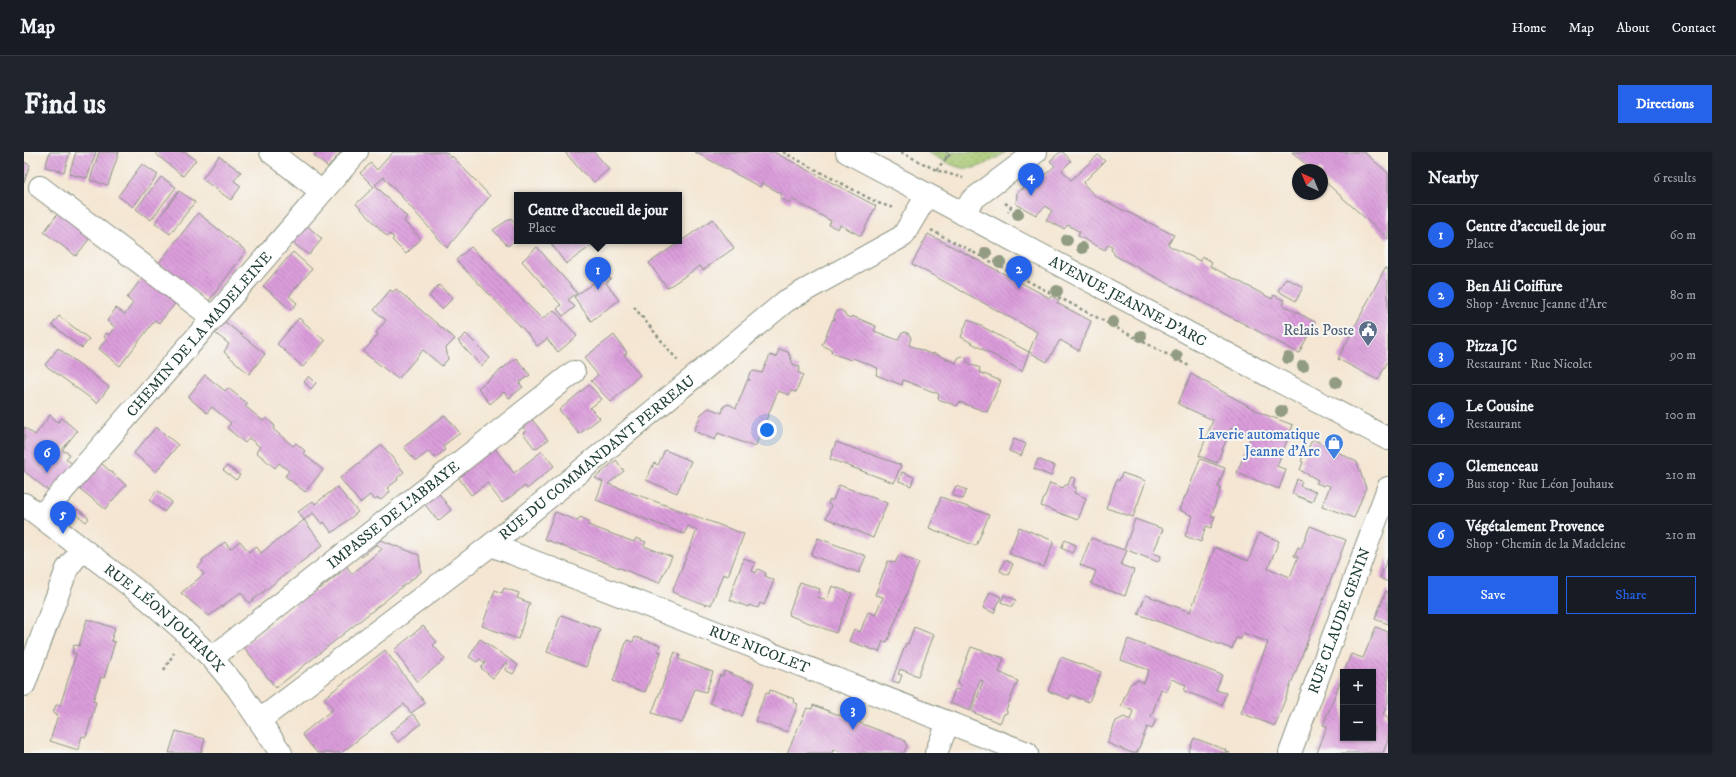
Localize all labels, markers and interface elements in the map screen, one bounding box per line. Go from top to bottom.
text: Map [20,16,55,39]
text: Home [1512,19,1546,37]
text: Map [1568,19,1594,37]
text: About [1616,19,1650,37]
text: Contact [1672,19,1716,37]
button: Directions [1618,85,1712,123]
text: Find us [24,87,106,122]
pin: 4 [1018,163,1044,196]
north arrow [1292,164,1328,200]
text: Nearby [1428,167,1478,189]
text: 6 results [1653,170,1696,186]
popup [514,192,682,244]
text: Centre d'accueil de jour [528,201,668,220]
text: Centre d'accueil de jour [1466,217,1606,236]
text: Place [528,220,556,236]
text: 1 [1439,227,1443,243]
text: 60 m [1670,227,1696,243]
text: Place [1466,236,1494,252]
street label: CHEMIN DE LA MADELEINE [122,247,277,421]
street label: AVENUE JEANNE D'ARC [1046,252,1210,351]
pin: 2 [1006,256,1032,289]
pin: 1 [585,257,611,290]
text: Ben Ali Coiffure [1466,277,1562,296]
text: 2 [1438,287,1444,303]
text: 80 m [1670,287,1696,303]
text: Shop · Avenue Jeanne d'Arc [1466,296,1607,312]
public building icon: Relais Poste [1357,319,1379,347]
place label: Relais Poste [1283,321,1354,340]
text: Pizza JC [1466,337,1517,356]
text: 3 [1439,347,1443,363]
text: 90 m [1670,347,1696,363]
text: Restaurant · Rue Nicolet [1466,356,1592,372]
street label: RUE DU COMMANDANT PERREAU [495,371,699,545]
text: Le Cousine [1466,397,1534,416]
text: 4 [1437,407,1445,423]
text: 100 m [1665,407,1696,423]
text: Restaurant [1466,416,1522,432]
your location [757,420,777,440]
place label: Laverie automatique Jeanne d'Arc [1198,425,1321,461]
shop icon: Laverie automatique Jeanne d'Arc [1323,432,1345,460]
pin: 6 [34,440,60,473]
street label: IMPASSE DE L'ABBAYE [324,457,464,573]
text: Clemenceau [1466,457,1538,476]
text: 5 [1438,467,1444,483]
text: 210 m [1665,467,1696,483]
text: Bus stop · Rue Léon Jouhaux [1466,476,1614,492]
pin: 5 [50,501,76,534]
text: Végétalement Provence [1466,517,1604,536]
text: 6 [1438,527,1444,543]
text: 210 m [1665,527,1696,543]
text: Shop · Chemin de la Madeleine [1466,536,1626,552]
street label: RUE CLAUDE GENIN [1304,545,1375,696]
street label: RUE LÉON JOUHAUX [100,560,229,676]
button: Save [1428,576,1558,614]
button: Share [1566,576,1696,614]
street label: RUE NICOLET [706,621,813,678]
map controls [1340,669,1376,741]
button: + [1340,669,1376,705]
pin: 3 [840,697,866,730]
button: − [1340,705,1376,741]

